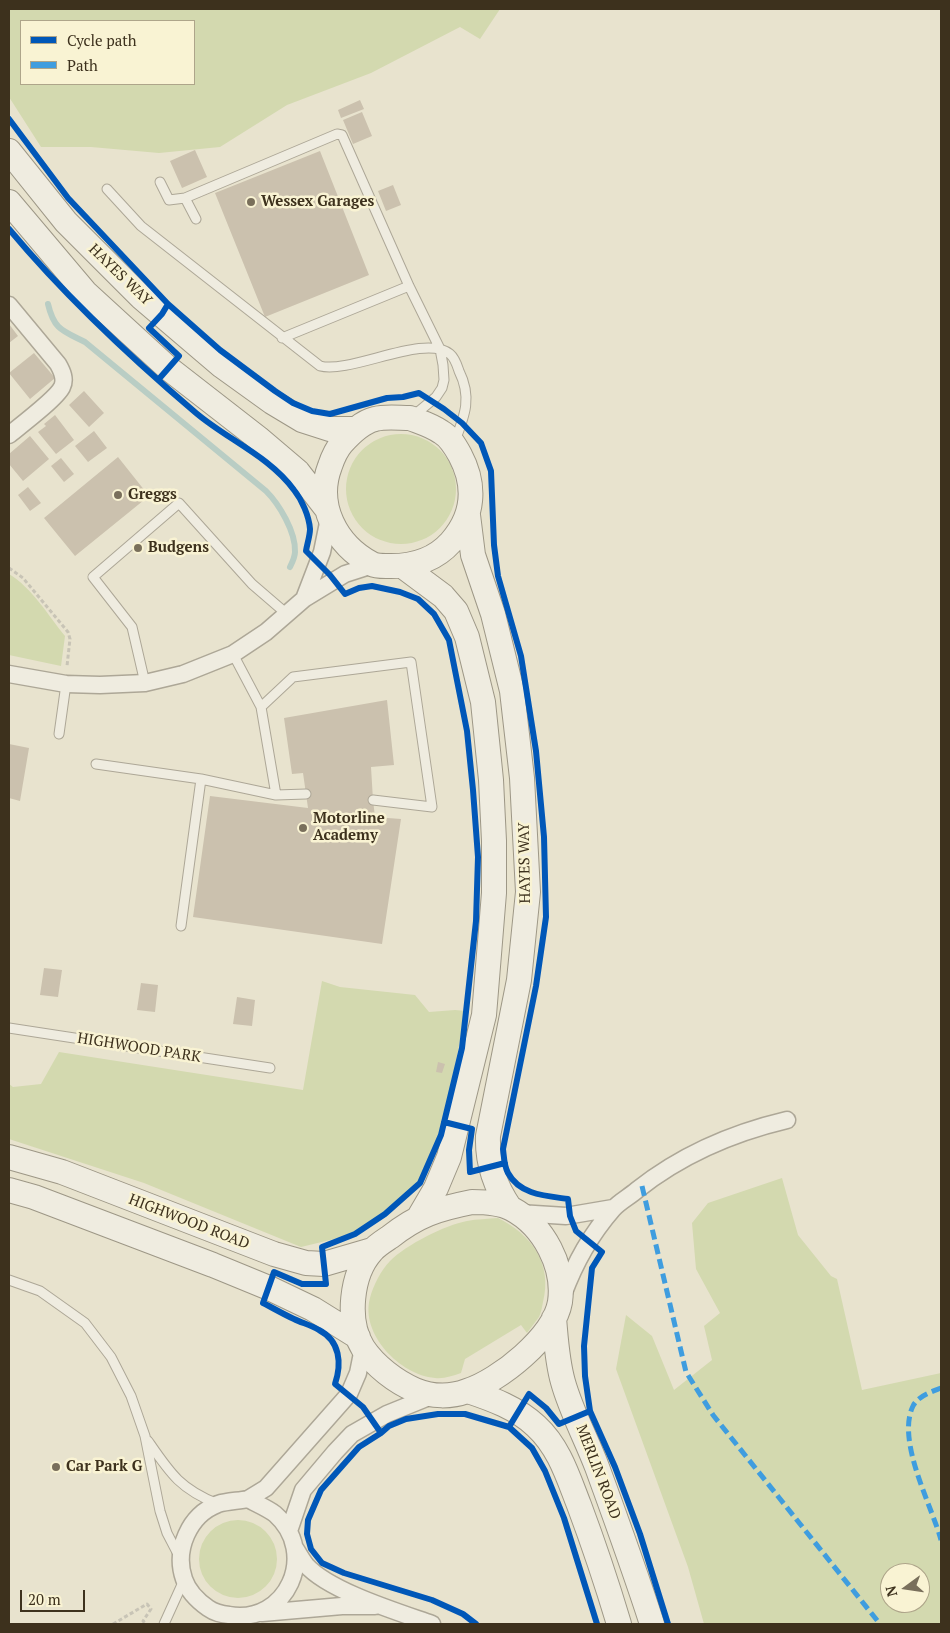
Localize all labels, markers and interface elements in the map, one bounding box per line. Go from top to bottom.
legend [20,20,195,85]
text: Cycle path [67,30,137,50]
text: Path [67,55,98,75]
place label: Wessex Garages [261,193,374,211]
marker: Wessex Garages [245,196,257,208]
street label: HAYES WAY [85,240,155,310]
place label: Greggs [128,486,177,504]
marker: Greggs [112,489,124,501]
place label: Budgens [148,539,209,557]
marker: Budgens [132,542,144,554]
place label: Motorline Academy [313,810,385,845]
marker: Motorline Academy [297,822,309,834]
street label: HAYES WAY [515,822,535,904]
street label: HIGHWOOD PARK [76,1029,202,1067]
street label: HIGHWOOD ROAD [126,1191,252,1253]
street label: MERLIN ROAD [572,1422,624,1522]
place label: Car Park G [66,1458,142,1476]
marker: Car Park G [50,1461,62,1473]
north arrow [880,1563,930,1613]
scale bar [22,1580,88,1612]
text: N [880,1584,901,1599]
text: 20 m [28,1589,61,1609]

